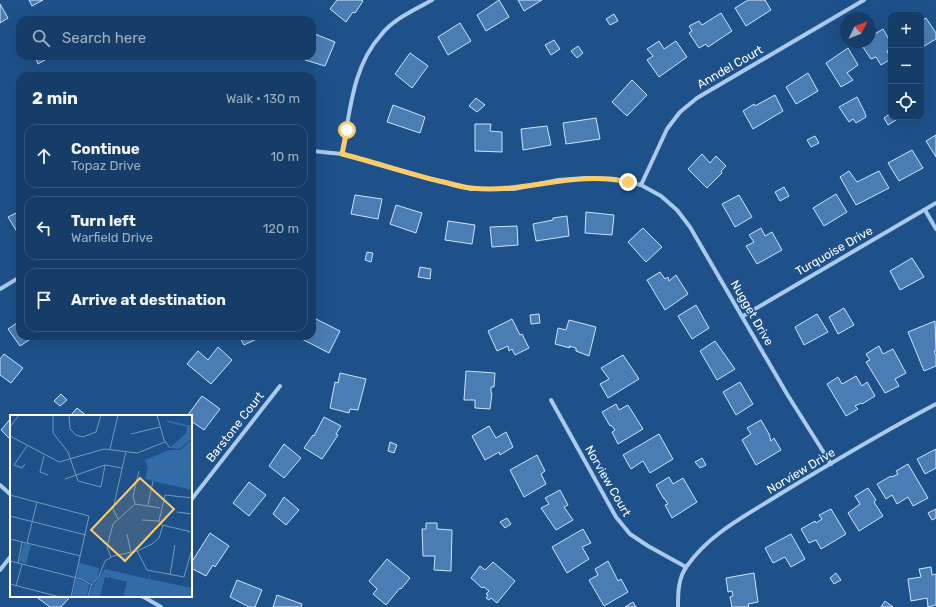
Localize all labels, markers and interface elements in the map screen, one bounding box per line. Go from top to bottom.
north arrow [840,12,876,48]
map controls [888,12,924,120]
button: + [888,12,924,48]
search box [16,16,316,60]
icon: search [30,27,52,49]
text: Search here [62,29,146,47]
street label: Anndel Court [695,42,766,91]
button: − [888,48,924,84]
button: locate [888,84,924,120]
text: 2 min [32,88,78,108]
text: Walk · 130 m [226,91,300,106]
route start [338,121,356,139]
text: Continue [71,140,140,158]
icon: ahead [33,145,55,167]
text: 10 m [270,149,299,164]
text: Topaz Drive [71,158,141,173]
route end [619,173,637,191]
text: Turn left [71,212,136,230]
icon: left [33,217,55,239]
text: 120 m [263,221,299,236]
street label: Turquoise Drive [793,223,875,279]
text: Warfield Drive [71,230,153,245]
street label: Nugget Drive [728,278,776,348]
icon: arrive [33,289,55,311]
text: Arrive at destination [71,291,226,309]
street label: Barstone Court [203,389,267,465]
inset map [10,415,192,597]
street label: Norview Court [582,443,634,519]
street label: Norview Drive [764,445,838,497]

